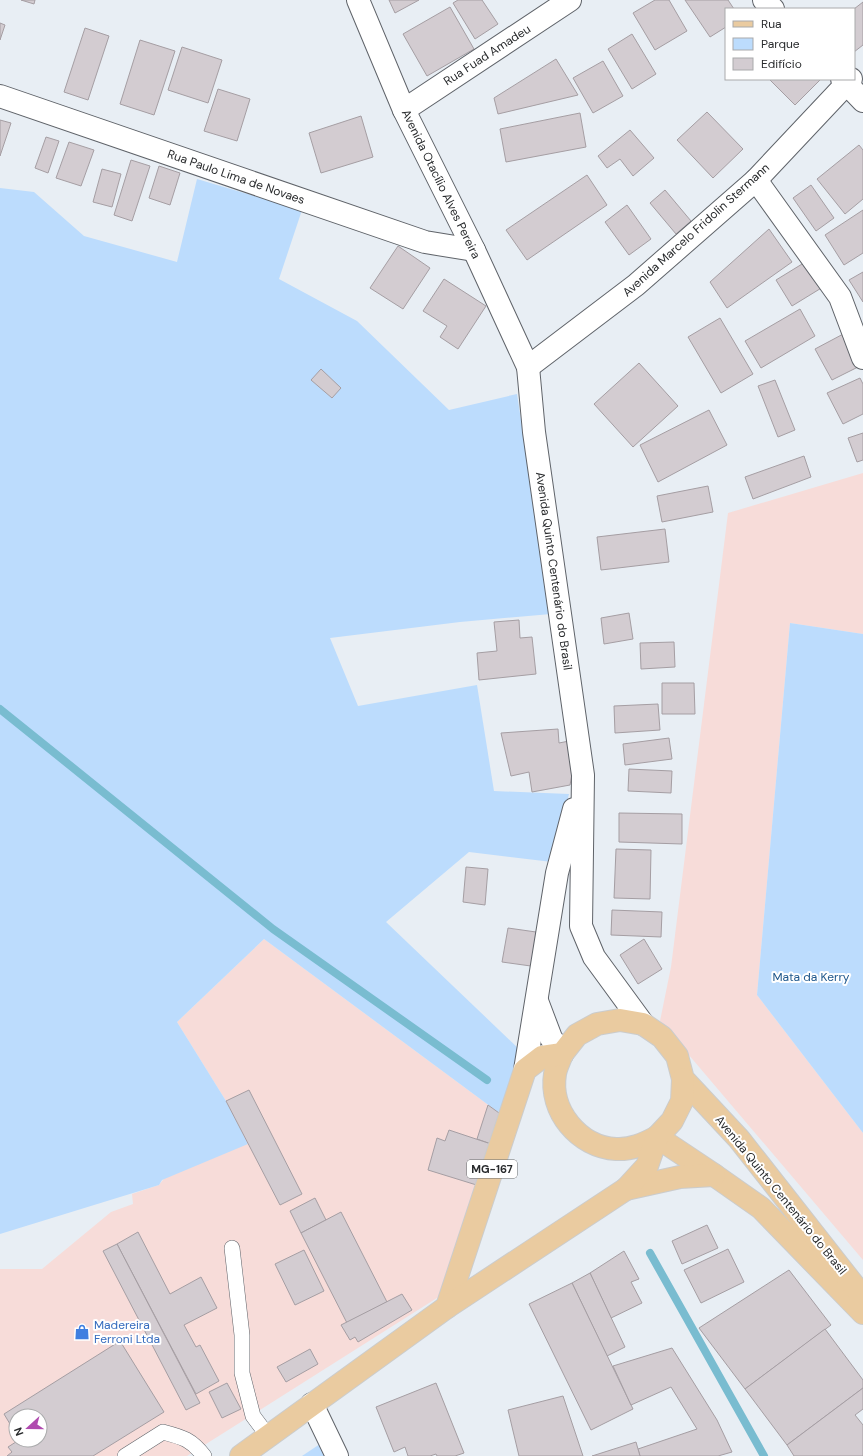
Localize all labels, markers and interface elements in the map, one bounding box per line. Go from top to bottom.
legend [725,8,855,80]
text: Rua [761,16,782,32]
street label: Rua Fuad Amadeu [440,21,534,89]
text: Parque [761,36,800,52]
text: Edifício [761,56,802,72]
street label: Avenida Otacílio Alves Pereira [398,107,484,261]
street label: Rua Paulo Lima de Novaes [165,146,307,208]
street label: Avenida Marcelo Fridolin Stermann [619,160,773,300]
street label: Avenida Quinto Centenário do Brasil [532,471,576,671]
park label: Mata da Kerry [772,969,850,985]
street label: Avenida Quinto Centenário do Brasil [712,1112,850,1278]
road number: MG-167 [467,1160,517,1178]
place label: Madereira Ferroni Ltda [94,1317,160,1347]
shop icon: Madereira Ferroni Ltda [73,1323,91,1341]
north arrow [8,1408,48,1448]
text: N [11,1425,27,1438]

